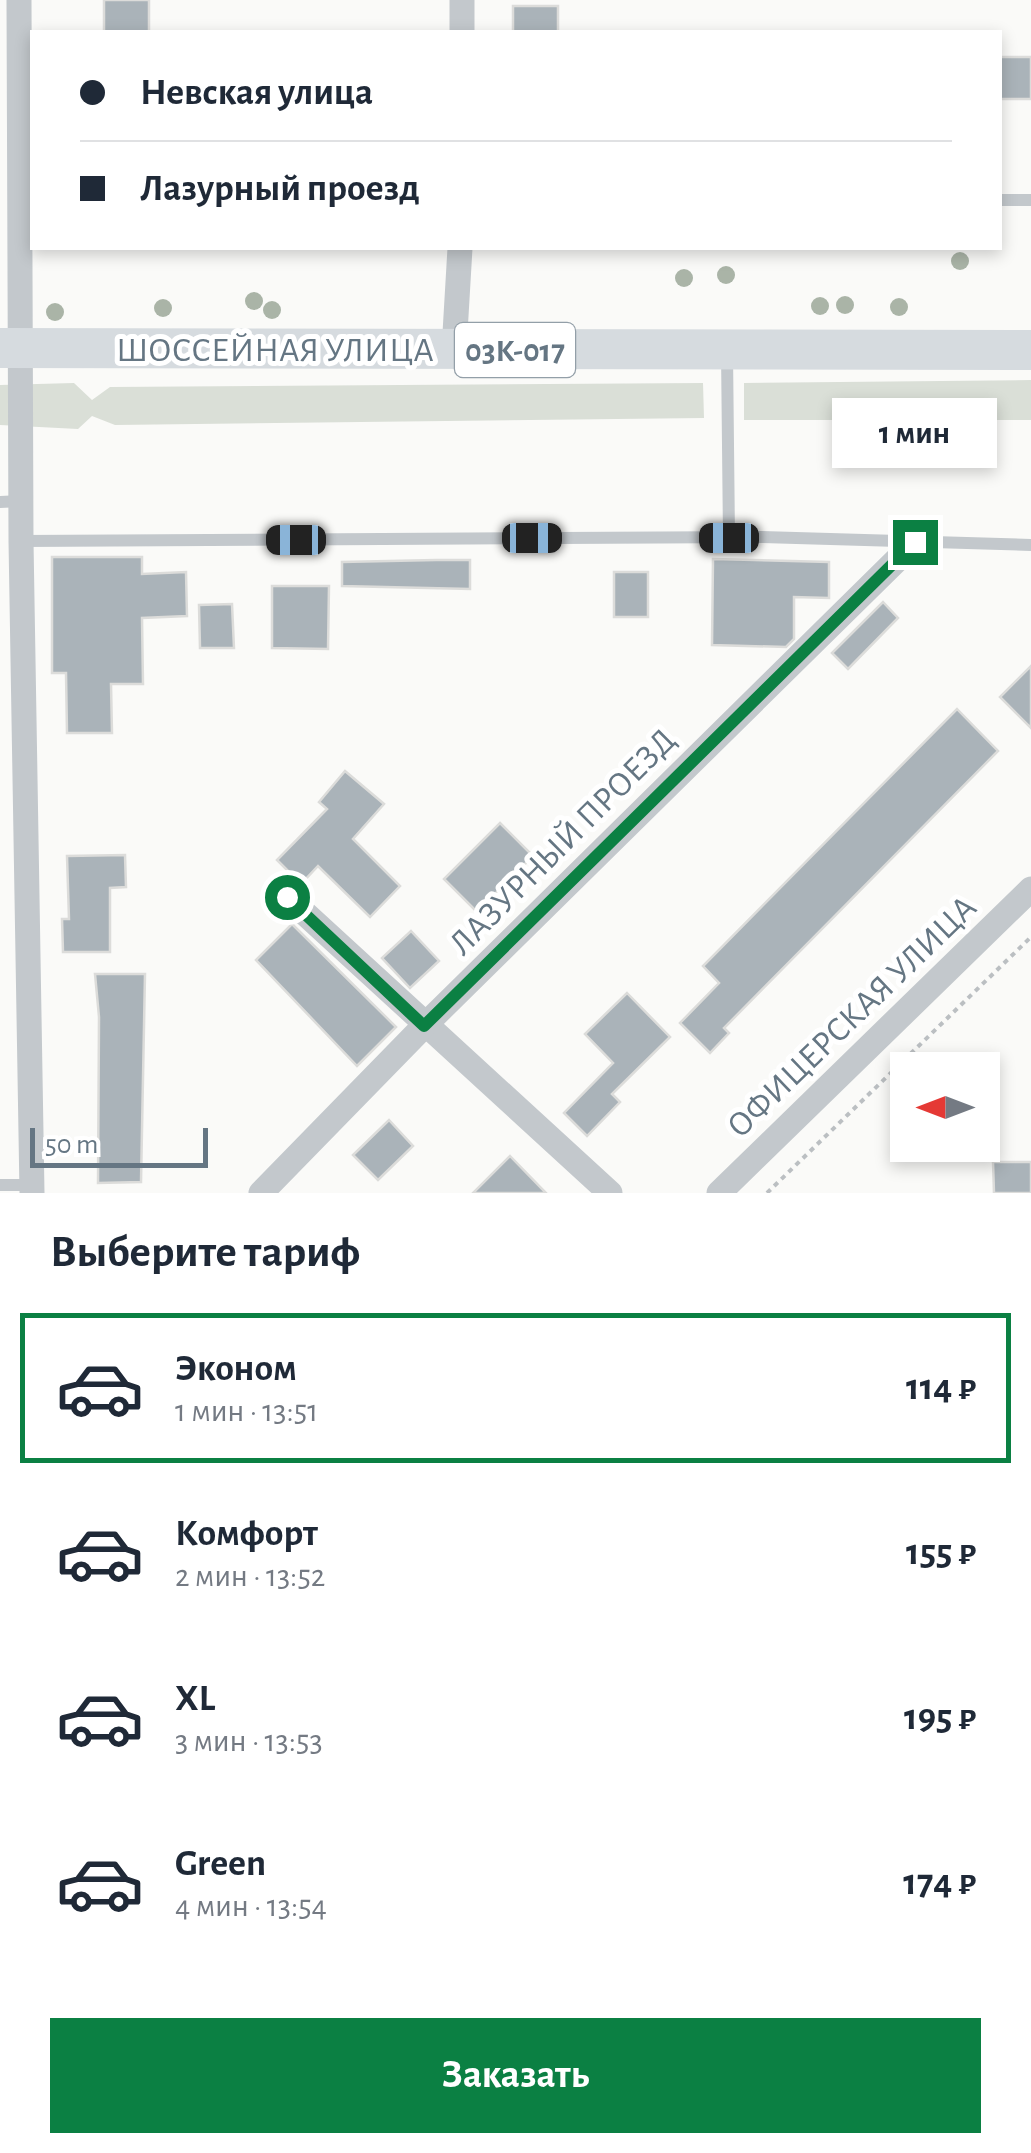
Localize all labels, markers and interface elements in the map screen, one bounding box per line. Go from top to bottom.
text: Невская улица [140,74,373,112]
text: Лазурный проезд [140,170,420,208]
road number: 03К-017 [455,323,575,377]
street label: ШОССЕЙНАЯ УЛИЦА [116,333,434,368]
callout: 1 мин [832,397,998,467]
text: 1 мин [879,417,950,449]
route end [893,520,938,565]
car [502,523,562,553]
car [699,523,759,553]
car [266,525,326,555]
street label: ЛАЗУРНЫЙ ПРОЕЗД [443,722,683,962]
route start [265,875,310,920]
street label: ОФИЦЕРСКАЯ УЛИЦА [721,890,983,1145]
north arrow [890,1052,1000,1162]
map controls [890,1052,1000,1162]
scale bar [30,1123,208,1168]
text: 50 m [45,1131,99,1159]
text: Выберите тариф [50,1230,360,1275]
icon: car [55,1343,145,1433]
text: Эконом [175,1350,297,1388]
text: 114 ₽ [906,1369,976,1407]
text: 1 мин · 13:51 [175,1395,318,1427]
icon: car [55,1508,145,1598]
text: Комфорт [175,1515,318,1553]
text: 155 ₽ [906,1534,976,1572]
text: 2 мин · 13:52 [175,1560,325,1592]
icon: car [55,1673,145,1763]
text: XL [175,1680,215,1718]
text: 195 ₽ [904,1699,976,1737]
text: 3 мин · 13:53 [175,1725,323,1757]
icon: car [55,1838,145,1928]
text: Green [175,1845,266,1883]
text: 174 ₽ [903,1864,976,1902]
text: 4 мин · 13:54 [175,1890,327,1922]
button: Заказать [50,2018,981,2133]

